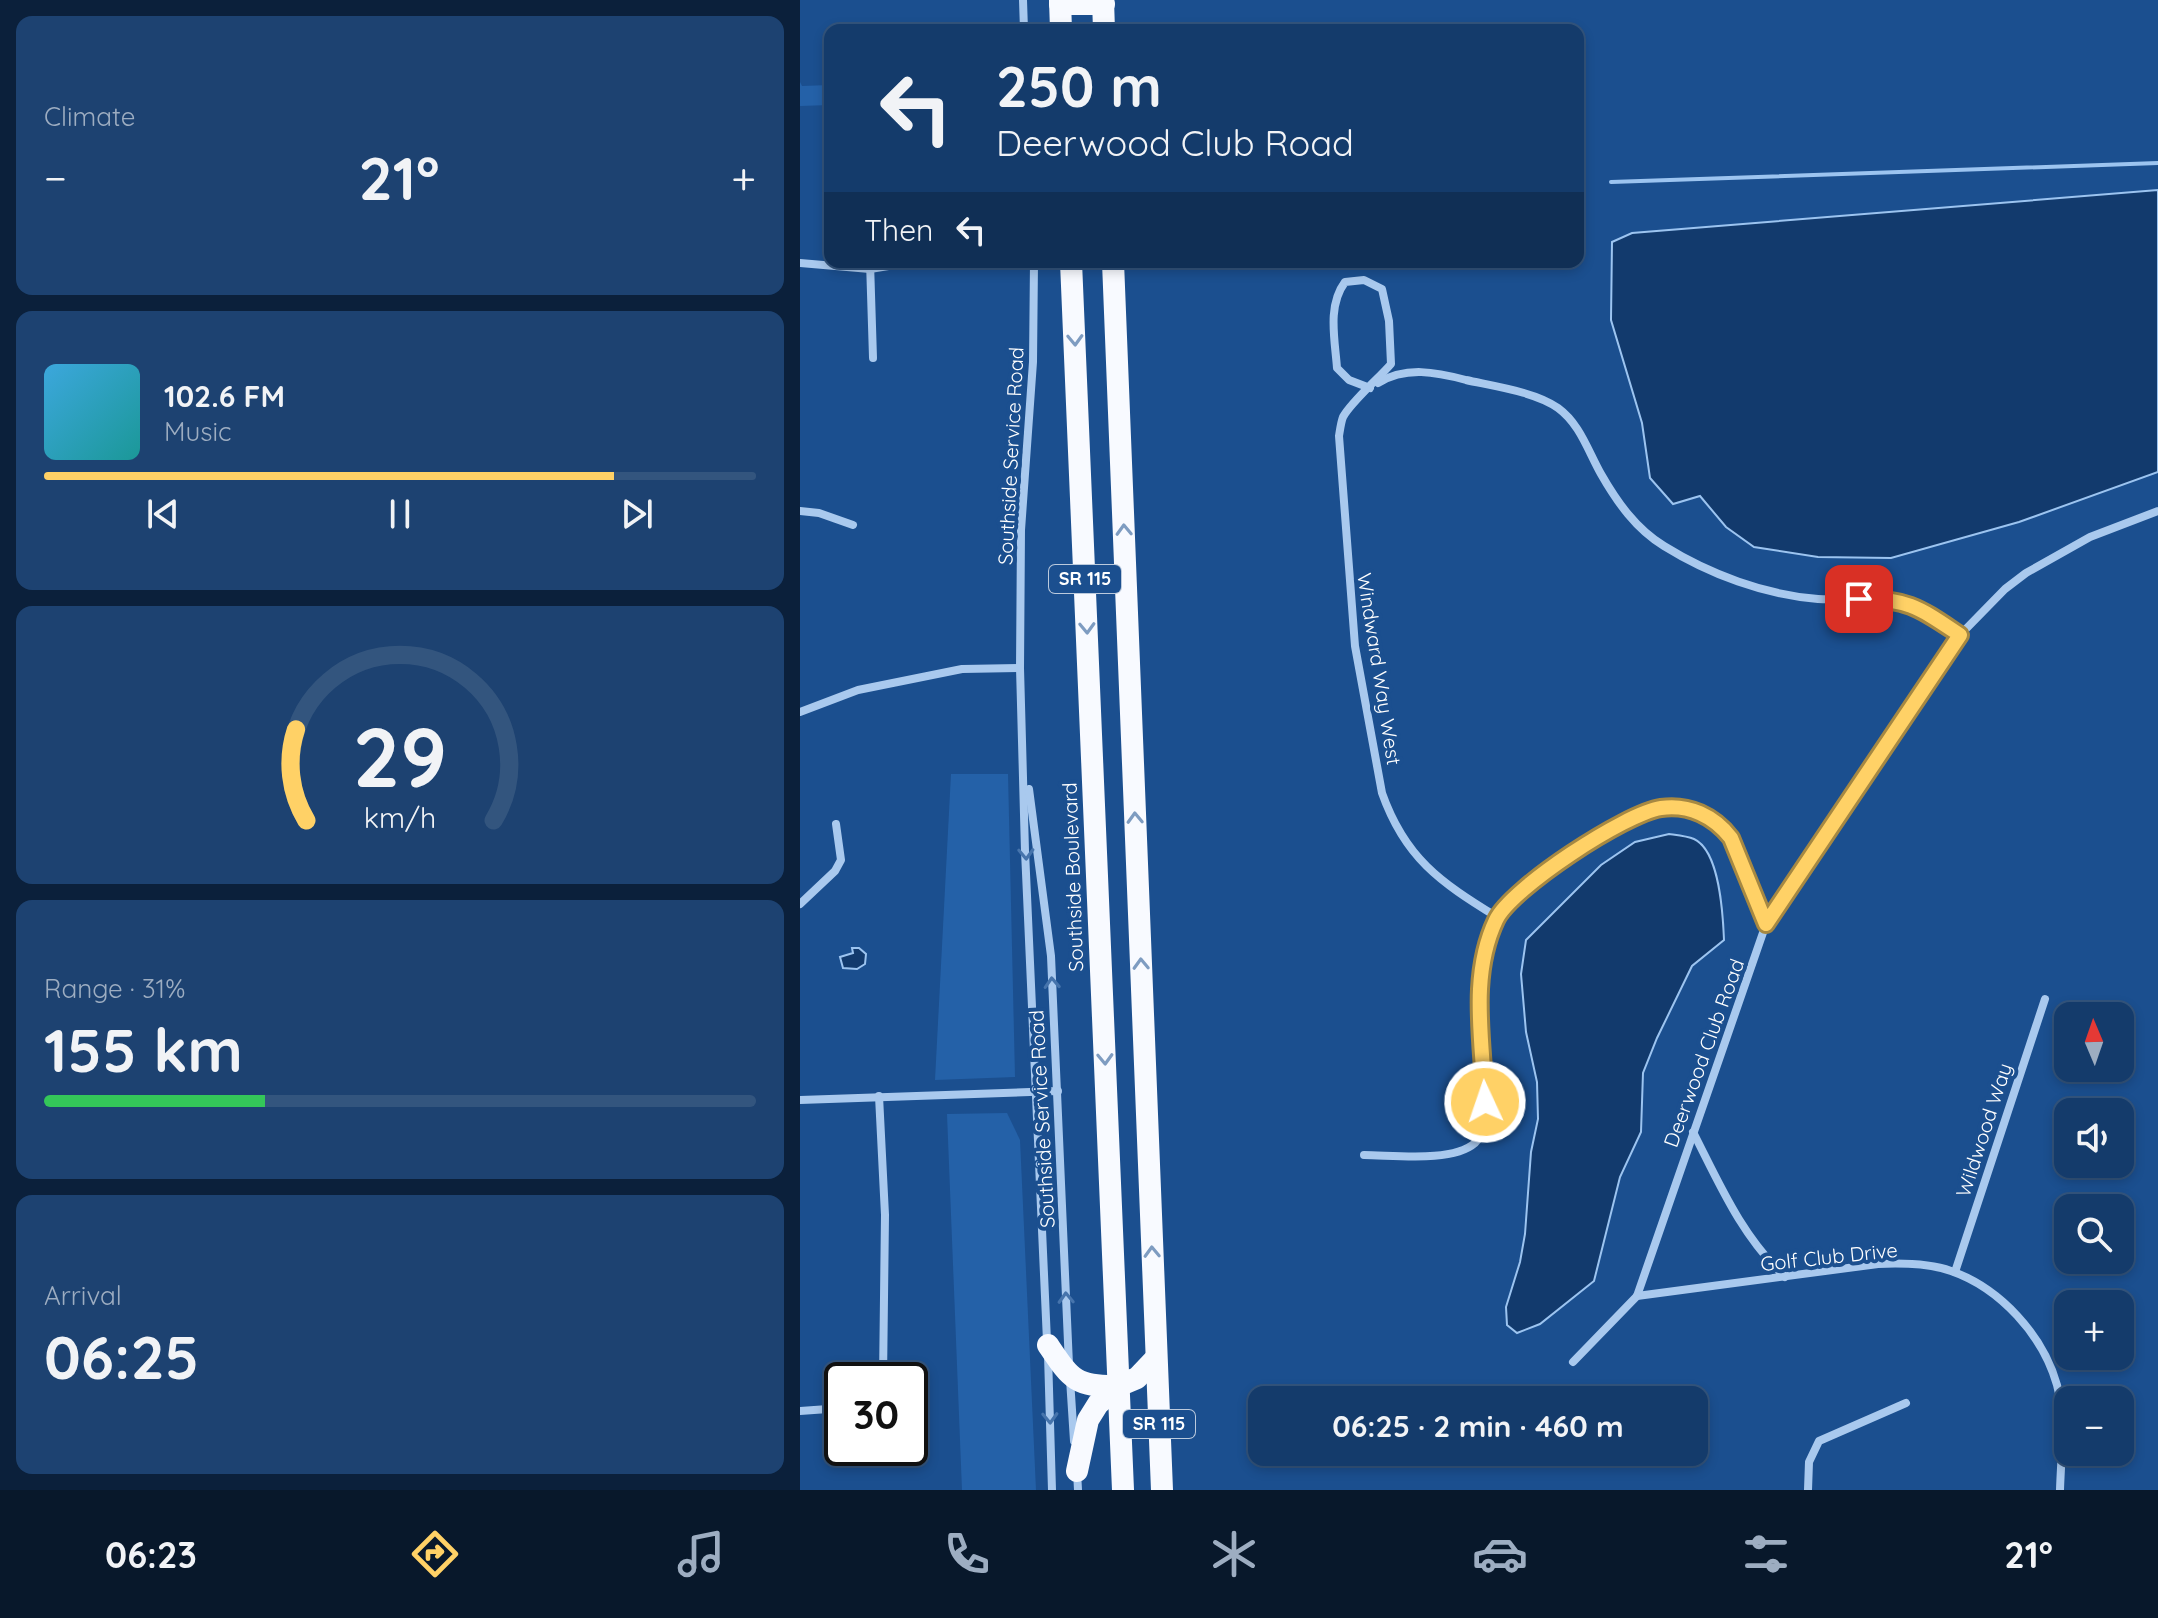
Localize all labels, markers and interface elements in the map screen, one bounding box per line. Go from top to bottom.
text: 250 m [996,51,1162,121]
icon: left [864,56,968,160]
text: Climate [44,100,135,133]
text: Deerwood Club Road [996,120,1354,165]
text: 21° [359,140,440,215]
text: − [44,150,67,205]
text: + [731,150,756,205]
icon: left [949,208,993,252]
text: Then [864,211,933,249]
one-way arrow [1066,334,1083,347]
street label: Southside Service Road [992,346,1029,566]
text: 102.6 FM [164,377,285,415]
text: Music [164,415,232,448]
icon: previous [141,492,185,536]
icon: pause [378,492,422,536]
icon: next [615,492,659,536]
one-way arrow [1115,523,1132,536]
road number: SR 115 [1049,565,1121,593]
pin [1825,565,1893,633]
street label: Windward Way West [1352,571,1407,767]
icon: arrive [1837,577,1881,621]
one-way arrow [1078,622,1095,635]
text: 29 [353,704,447,808]
street label: Southside Boulevard [1057,782,1088,972]
text: km/h [364,799,436,835]
one-way arrow [1126,811,1143,824]
one-way arrow [1017,848,1034,861]
street label: Deerwood Club Road [1658,955,1749,1150]
one-way arrow [1132,957,1149,970]
text: Range · 31% [44,972,185,1005]
one-way arrow [1044,976,1061,989]
north arrow [2054,1002,2134,1082]
map controls [2054,1002,2134,1466]
street label: Southside Service Road [1023,1009,1060,1229]
text: 155 km [44,1012,243,1087]
one-way arrow [1096,1053,1113,1066]
position arrow [1443,1060,1527,1144]
street label: Wildwood Way [1950,1060,2017,1200]
button: sound [2054,1098,2134,1178]
button: search [2054,1194,2134,1274]
street label: Golf Club Drive [1759,1237,1899,1276]
one-way arrow [1144,1245,1161,1258]
text: Arrival [44,1279,122,1312]
button: + [2054,1290,2134,1370]
one-way arrow [1058,1291,1075,1304]
text: 06:25 [44,1319,199,1394]
speed limit sign: 30 [824,1362,928,1466]
button: − [2054,1386,2134,1466]
text: 06:25 · 2 min · 460 m [1332,1407,1624,1445]
road number: SR 115 [1123,1410,1195,1438]
one-way arrow [1042,1412,1059,1425]
icon: directions [407,1526,463,1582]
icon: music [673,1526,729,1582]
icon: phone [939,1526,995,1582]
icon: climate [1206,1526,1262,1582]
icon: car [1472,1526,1528,1582]
icon: filters [1738,1526,1794,1582]
text: 06:23 [105,1532,197,1577]
text: 21° [2004,1532,2053,1577]

